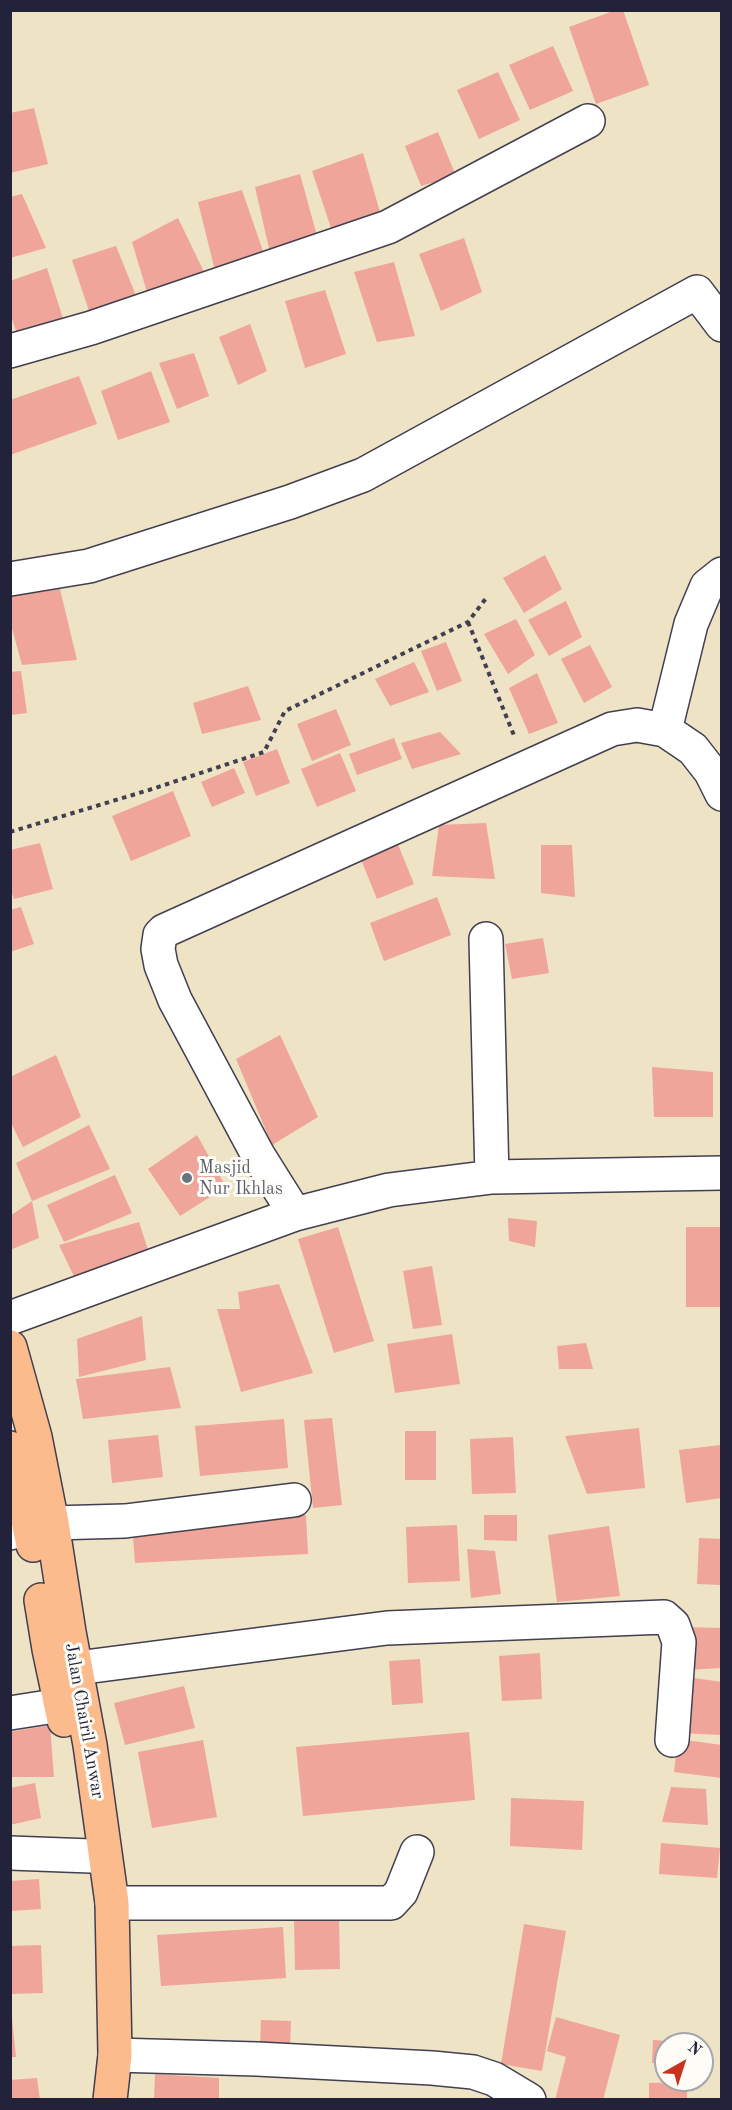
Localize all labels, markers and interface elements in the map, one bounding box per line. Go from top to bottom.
place label: Masjid Nur Ikhlas [199,1157,283,1200]
marker: Masjid Nur Ikhlas [180,1171,194,1185]
street label: Jalan Chairil Anwar [60,1641,108,1801]
north arrow [654,2032,714,2092]
text: N [684,2039,704,2060]

